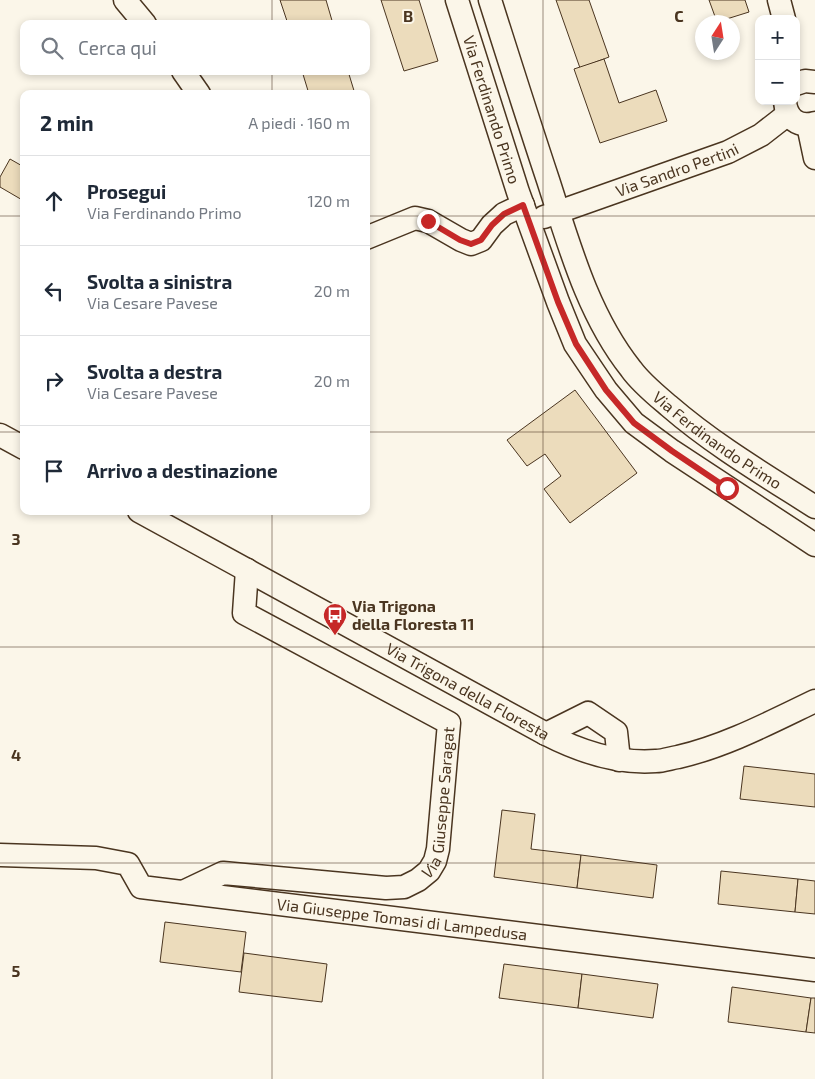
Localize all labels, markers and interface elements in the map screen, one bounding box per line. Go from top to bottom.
text: B [403,6,413,25]
text: C [674,6,684,25]
north arrow [695,15,740,60]
map controls [755,15,800,105]
button: + [755,15,800,60]
search box [20,20,370,75]
street label: Via Ferdinando Primo [460,33,525,186]
icon: search [38,34,66,62]
text: Cerca qui [78,36,157,59]
button: − [755,60,800,105]
text: 2 min [40,110,94,135]
text: A piedi · 160 m [248,113,350,132]
street label: Via Sandro Pertini [613,138,741,200]
text: Prosegui [87,180,166,203]
icon: ahead [40,187,68,215]
text: 120 m [307,191,350,210]
text: Via Ferdinando Primo [87,203,242,222]
route end [417,210,440,233]
text: Svolta a sinistra [87,270,232,293]
icon: left [40,277,68,305]
text: 20 m [314,281,350,300]
text: Via Cesare Pavese [87,293,218,312]
text: Svolta a destra [87,360,222,383]
icon: right [40,367,68,395]
text: 20 m [314,371,350,390]
text: Via Cesare Pavese [87,383,218,402]
street label: Via Ferdinando Primo [649,387,785,493]
icon: arrive [40,457,68,485]
text: Arrivo a destinazione [87,459,278,482]
route start [716,477,739,500]
text: 3 [11,529,21,548]
place label: Via Trigona della Floresta 11 [352,596,474,633]
bus stop icon: Via Trigona della Floresta 11 [322,602,348,636]
street label: Via Trigona della Floresta [383,638,553,743]
street label: Via Giuseppe Saragat [418,726,458,882]
text: 4 [11,745,21,764]
street label: Via Giuseppe Tomasi di Lampedusa [276,894,528,943]
text: 5 [12,961,21,980]

